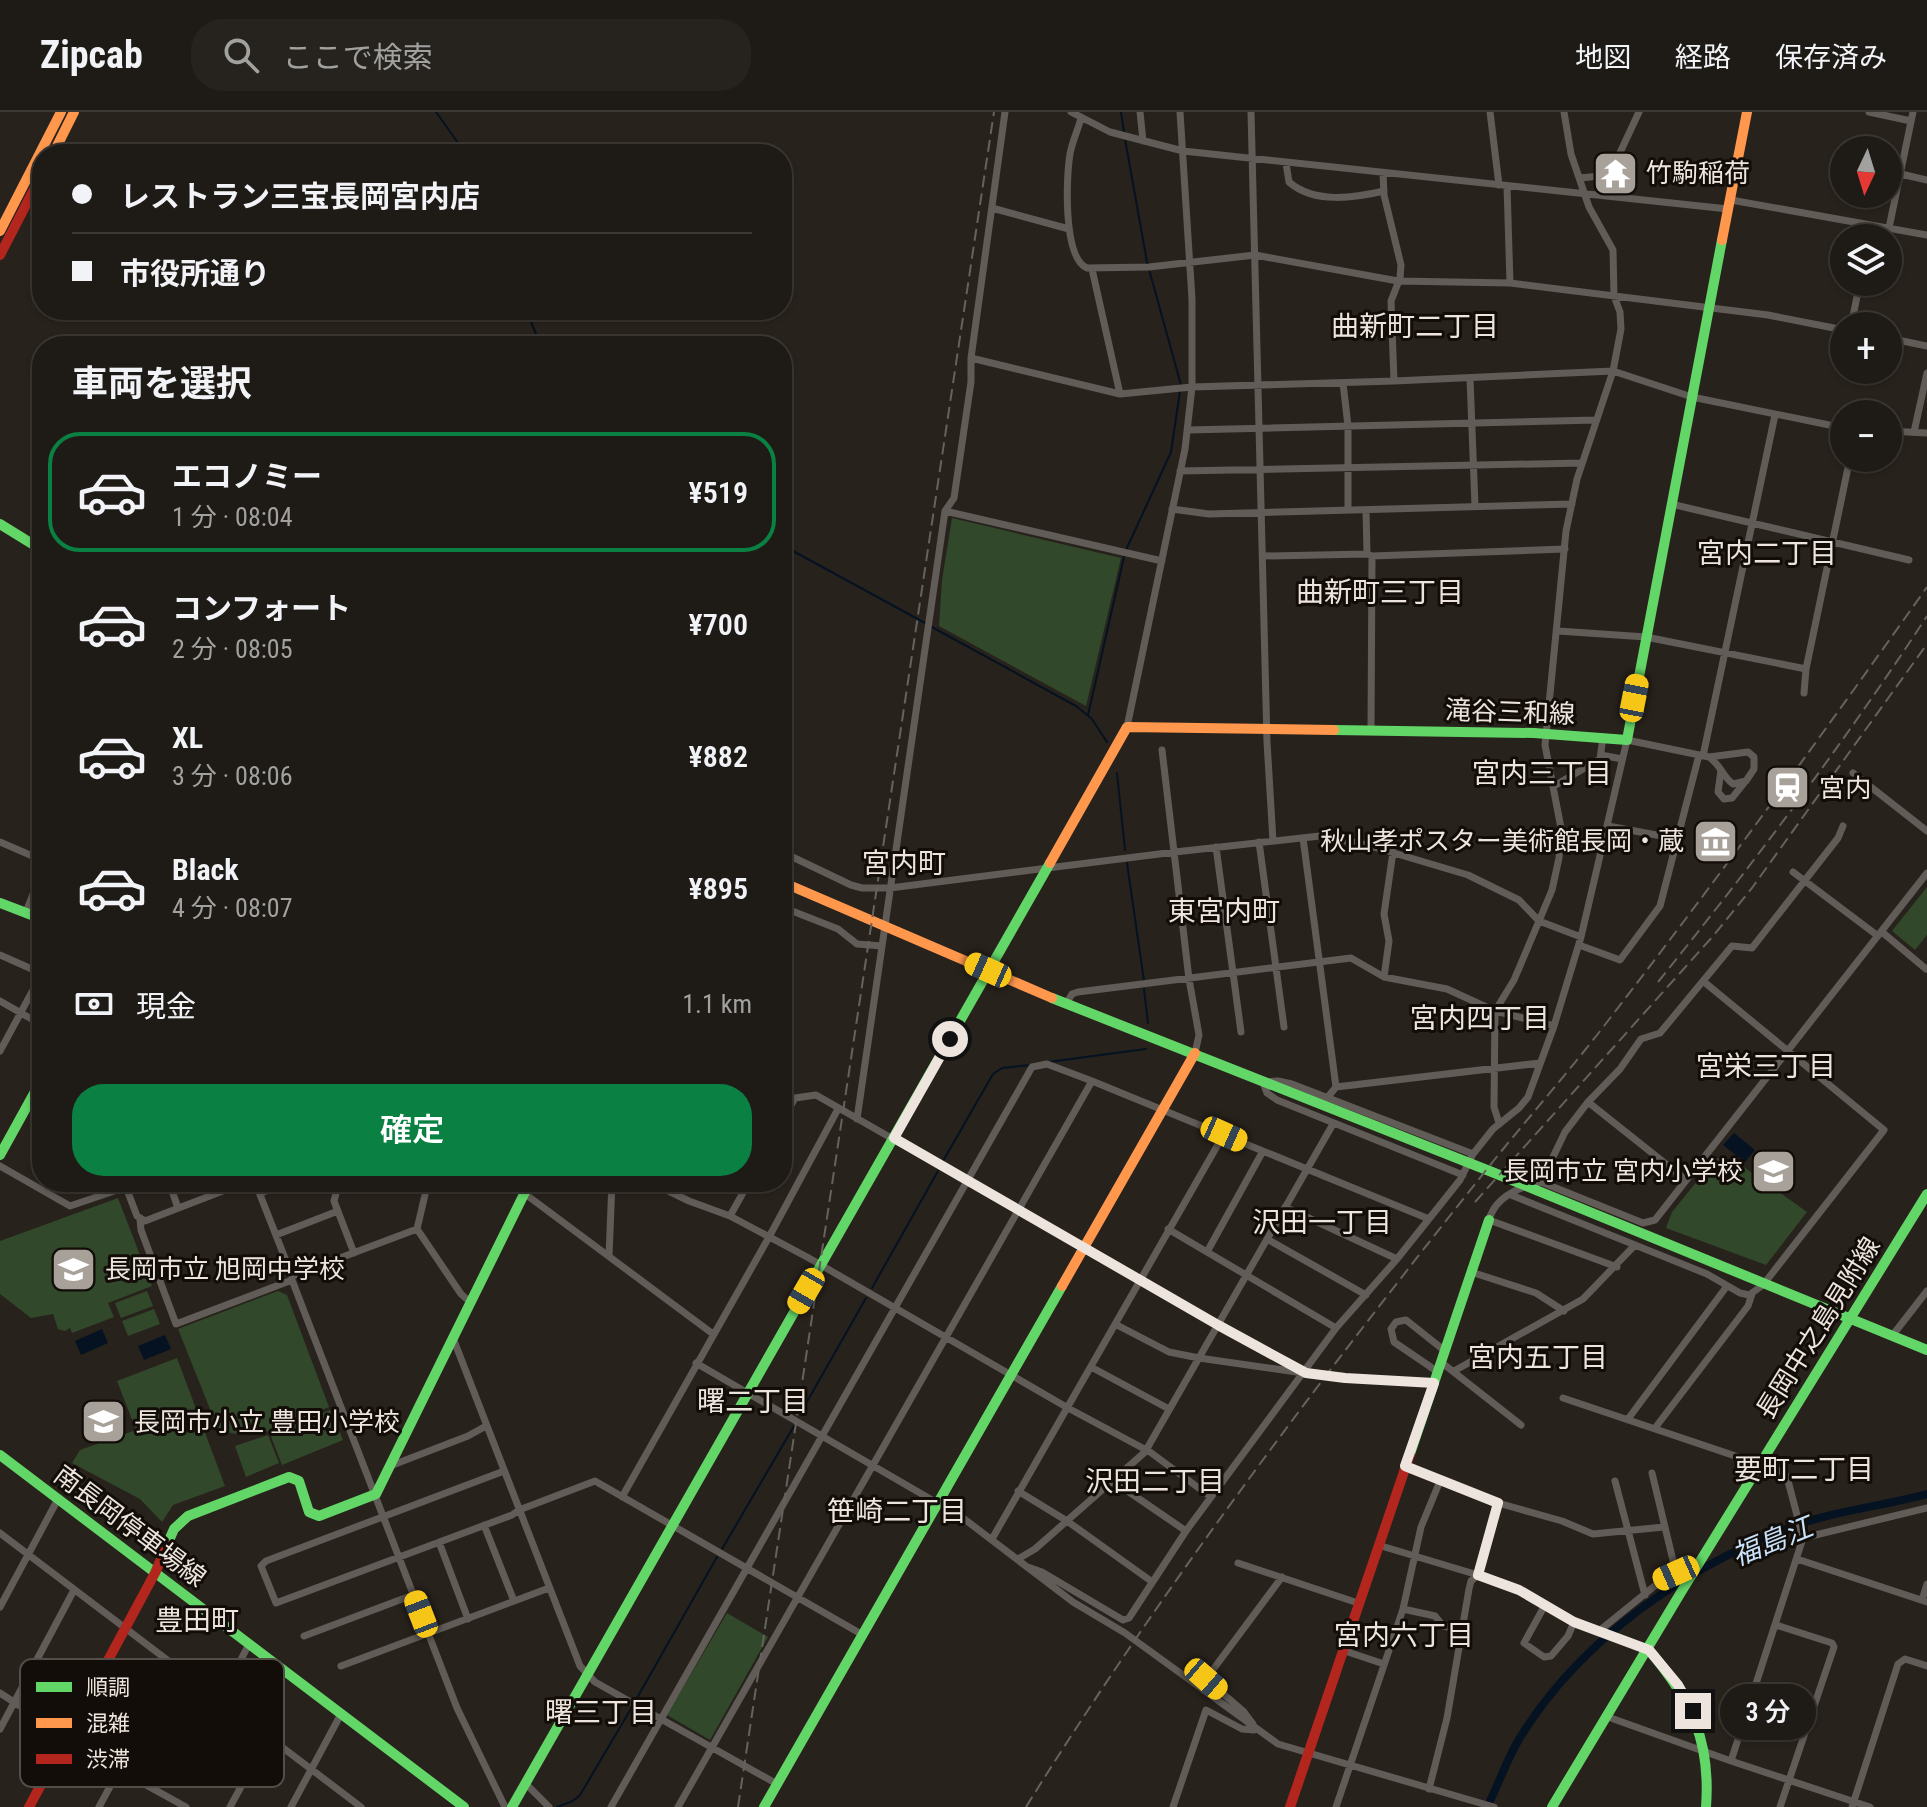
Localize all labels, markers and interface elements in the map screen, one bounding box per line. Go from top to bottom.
search box [191,19,751,91]
text: Zipcab [40,33,143,77]
icon: search [219,33,263,77]
text: ここで検索 [283,40,433,75]
text: 地図 [1575,41,1631,74]
text: 経路 [1675,41,1731,74]
text: 保存済み [1775,41,1887,74]
north arrow [1830,136,1902,208]
map controls [1830,136,1902,472]
temple icon: 竹駒稲荷 [1591,149,1639,197]
place label: 竹駒稲荷 [1646,158,1750,188]
text: レストラン三宝長岡宮内店 [120,179,480,214]
button: layers [1830,224,1902,296]
text: 市役所通り [120,256,270,291]
district label: 曲新町二丁目 [1331,310,1499,343]
button: + [1830,312,1902,384]
text: 車両を選択 [72,363,252,405]
button: − [1830,400,1902,472]
icon: car [76,456,148,528]
text: エコノミー [172,459,322,494]
text: ¥519 [689,475,748,510]
text: 1 分 · 08:04 [172,502,292,532]
district label: 宮内二丁目 [1697,537,1837,570]
district label: 曲新町三丁目 [1296,576,1464,609]
icon: car [76,588,148,660]
text: コンフォート [172,591,351,626]
text: ¥700 [689,607,748,642]
text: 2 分 · 08:05 [172,634,292,664]
car [1618,672,1650,724]
street label: 滝谷三和線 [1445,695,1575,729]
icon: car [76,720,148,792]
text: XL [172,720,203,755]
text: ¥882 [689,739,748,774]
district label: 宮内三丁目 [1472,757,1612,790]
text: 3 分 · 08:06 [172,761,292,791]
station icon: 宮内 [1764,764,1812,812]
place label: 宮内 [1819,773,1871,803]
museum icon: 秋山孝ポスター美術館長岡・蔵 [1691,817,1739,865]
place label: 秋山孝ポスター美術館長岡・蔵 [1320,826,1684,856]
district label: 宮内町 [862,847,946,880]
icon: car [76,852,148,924]
text: Black [172,852,239,887]
text: ¥895 [689,871,748,906]
text: 4 分 · 08:07 [172,893,292,923]
district label: 東宮内町 [1168,895,1280,928]
car [961,949,1015,991]
icon: cash [72,982,116,1026]
text: 現金 [136,989,196,1024]
text: 1.1 km [682,989,752,1019]
district label: 宮内四丁目 [1410,1002,1550,1035]
route start [932,1021,968,1057]
district label: 宮栄三丁目 [1696,1050,1836,1083]
button: 確定 [72,1084,752,1176]
car [1197,1113,1251,1155]
school or university icon: 長岡市立 宮内小学校 [1750,1147,1798,1195]
place label: 長岡市立 宮内小学校 [1503,1156,1743,1186]
district label: 沢田一丁目 [1252,1206,1392,1239]
street label: 長岡中之島見附線 [1750,1232,1886,1424]
school or university icon: 長岡市立 旭岡中学校 [50,1245,98,1293]
place label: 長岡市立 旭岡中学校 [105,1254,345,1284]
car [784,1264,828,1318]
district label: 宮内五丁目 [1468,1341,1608,1374]
district label: 曙二丁目 [697,1385,809,1418]
school or university icon: 長岡市小立 豊田小学校 [79,1398,127,1446]
place label: 長岡市小立 豊田小学校 [134,1407,400,1437]
district label: 要町二丁目 [1734,1453,1874,1486]
street label: 南長岡停車場線 [48,1459,212,1593]
district label: 沢田二丁目 [1085,1465,1225,1498]
district label: 笹崎二丁目 [827,1495,967,1528]
water label: 福島江 [1727,1509,1820,1572]
car [1649,1552,1703,1594]
car [401,1587,441,1641]
district label: 豊田町 [155,1604,239,1637]
district label: 宮内六丁目 [1334,1619,1474,1652]
car [1180,1654,1232,1704]
legend [20,1659,284,1787]
text: 順調 [86,1675,130,1700]
callout: 3 分 [1721,1683,1817,1739]
route end [1675,1693,1711,1729]
district label: 曙三丁目 [545,1696,657,1729]
text: 3 分 [1745,1697,1791,1727]
text: 混雑 [86,1711,130,1736]
text: 渋滞 [86,1747,130,1772]

